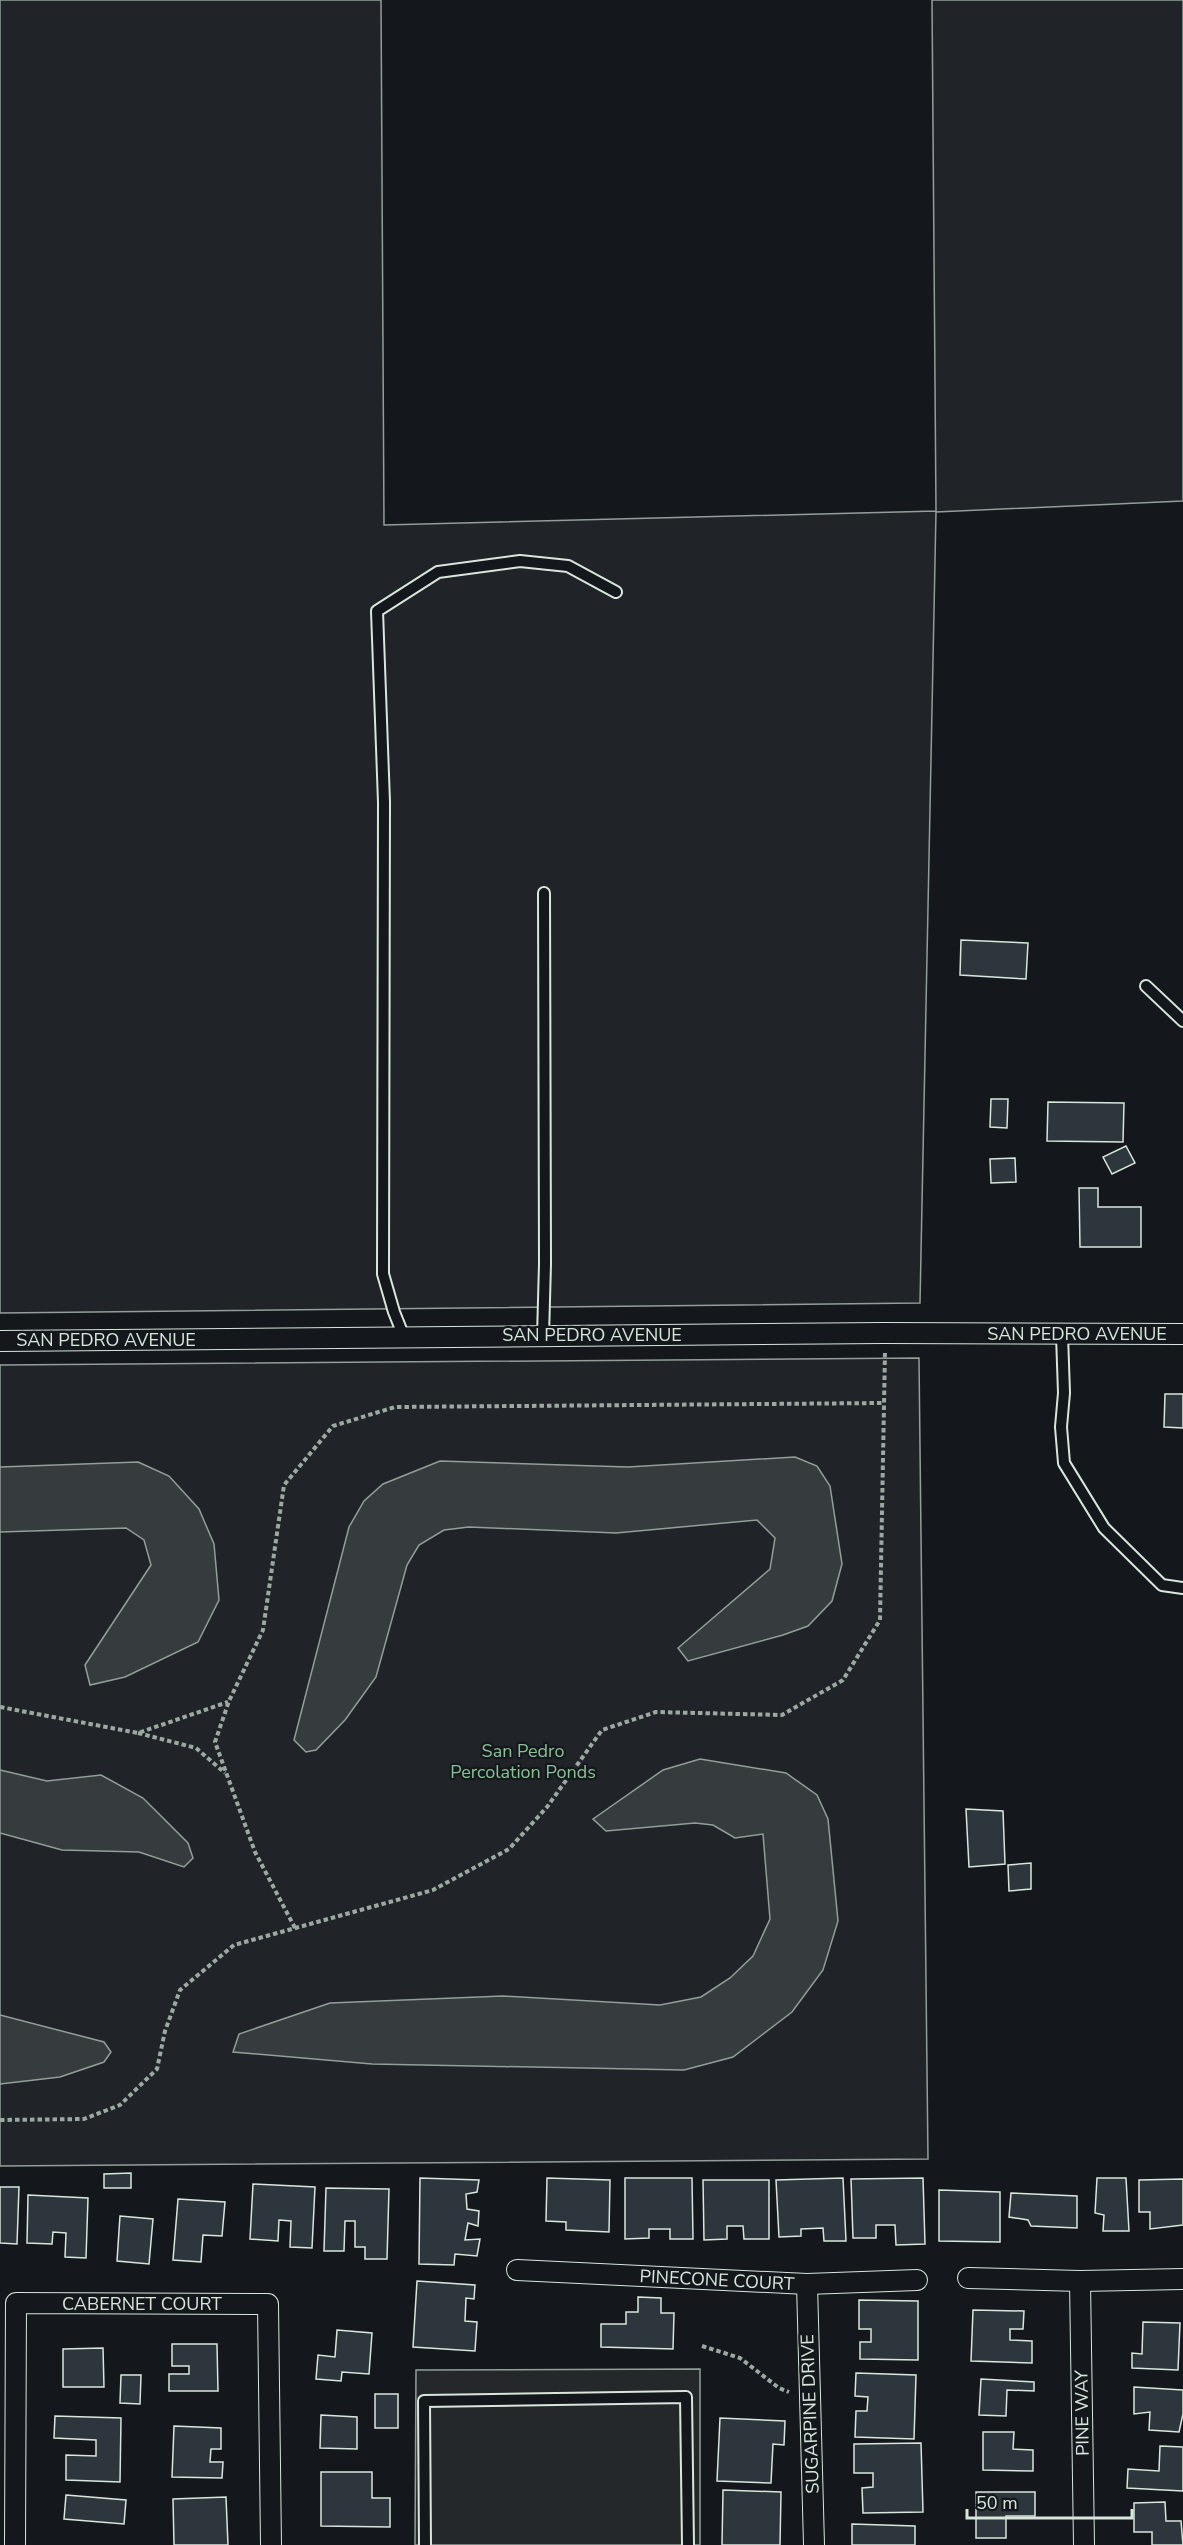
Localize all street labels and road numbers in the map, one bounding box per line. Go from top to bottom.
street label: SAN PEDRO AVENUE [987,1322,1167,1346]
street label: SAN PEDRO AVENUE [502,1323,682,1347]
street label: SAN PEDRO AVENUE [16,1328,196,1352]
street label: PINECONE COURT [639,2264,795,2296]
street label: CABERNET COURT [62,2292,222,2316]
street label: SUGARPINE DRIVE [795,2334,825,2494]
street label: PINE WAY [1069,2370,1095,2456]

